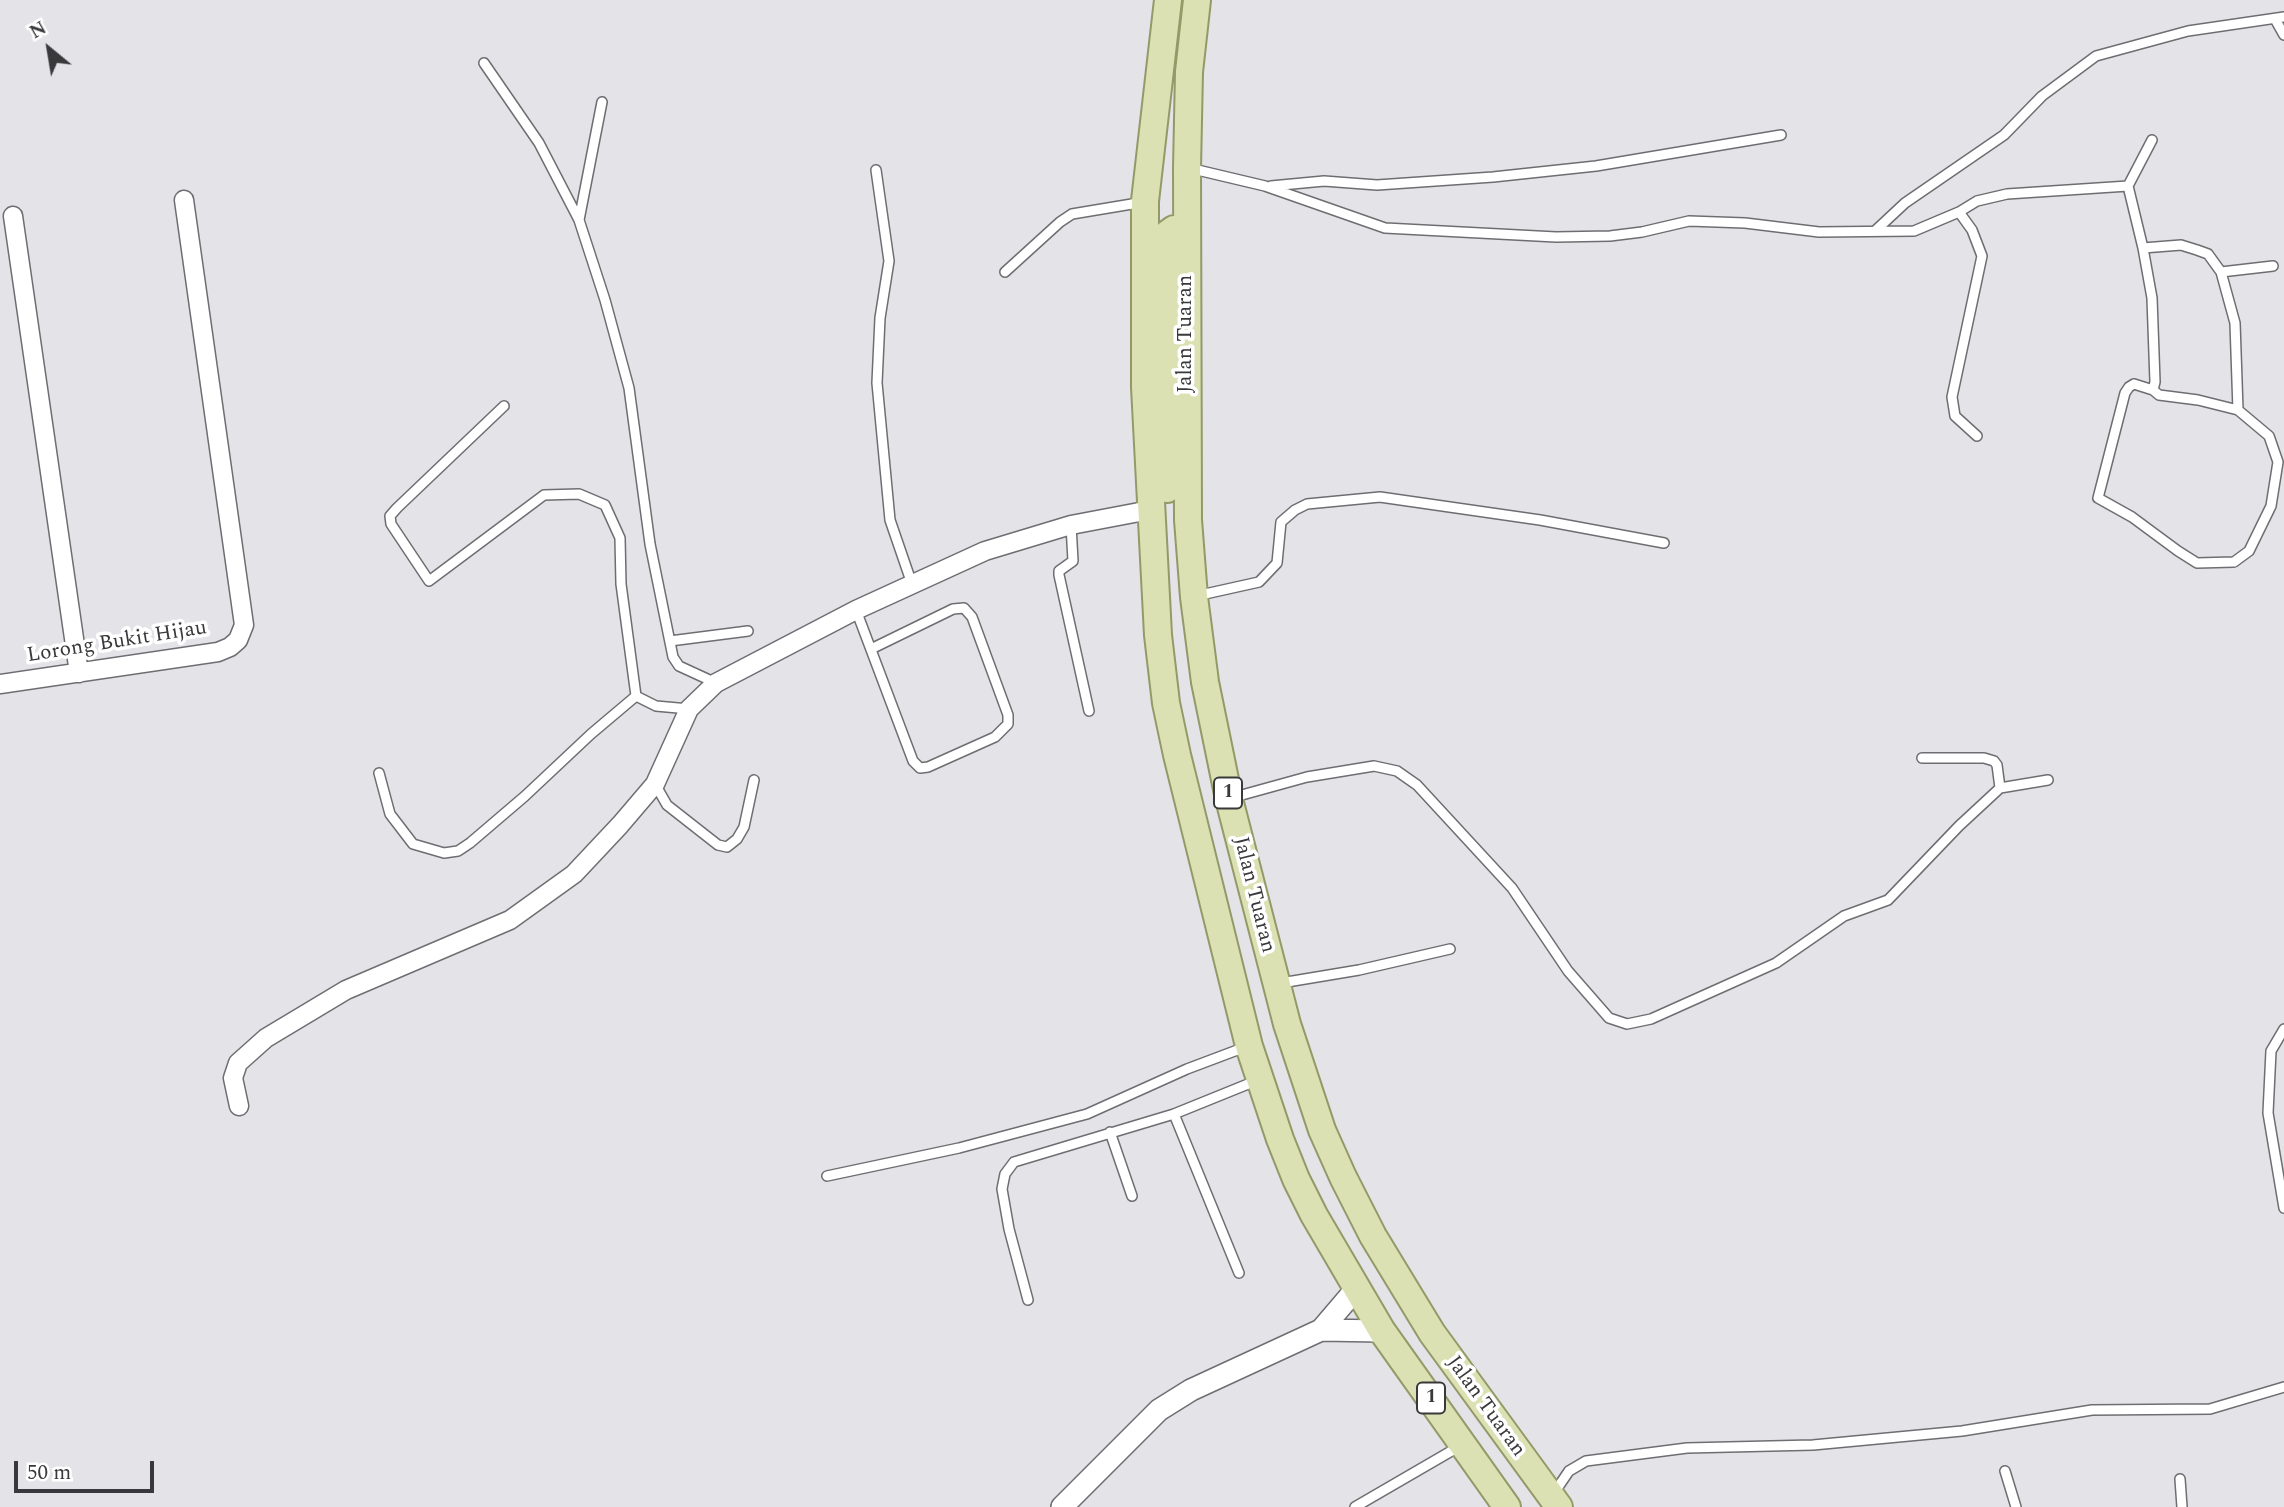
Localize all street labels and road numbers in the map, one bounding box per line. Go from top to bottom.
street label: Jalan Tuaran [1174,275,1200,393]
street label: Lorong Bukit Hijau [25,616,209,670]
road number: 1 [1214,778,1242,808]
street label: Jalan Tuaran [1226,834,1280,956]
street label: Jalan Tuaran [1440,1352,1530,1462]
road number: 1 [1417,1382,1445,1414]

